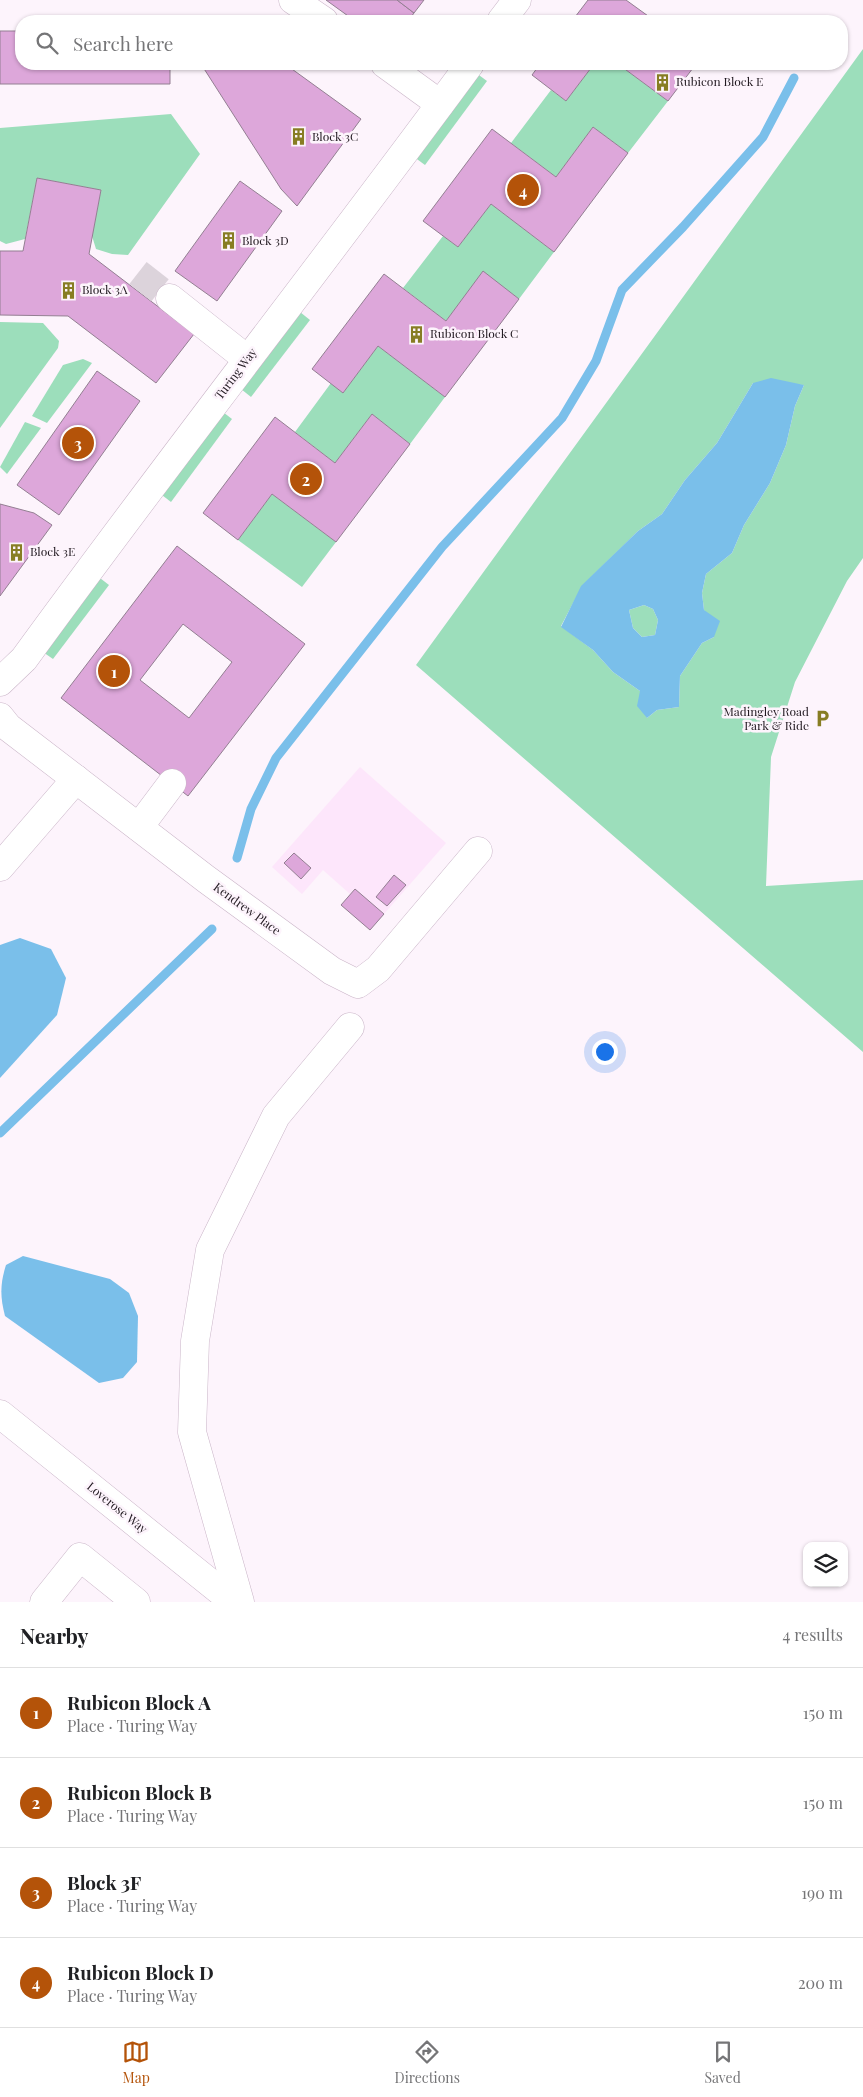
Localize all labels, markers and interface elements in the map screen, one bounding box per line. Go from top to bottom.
search box [15,15,848,70]
icon: search [33,29,61,57]
text: Search here [73,30,173,56]
building icon: Rubicon Block E [652,72,672,92]
place label: Rubicon Block E [676,73,763,89]
building icon: Block 3C [288,127,308,147]
place label: Block 3C [312,128,358,144]
pin: 4 [507,171,539,209]
building icon: Block 3D [218,231,238,251]
place label: Block 3D [242,232,289,248]
building icon: Block 3A [58,280,78,300]
place label: Block 3A [82,281,128,297]
building icon: Rubicon Block C [406,324,426,344]
place label: Rubicon Block C [430,325,518,341]
street label: Turing Way [211,344,260,402]
pin: 3 [62,424,94,462]
pin: 2 [290,460,322,498]
building icon: Block 3E [6,542,26,562]
place label: Block 3E [30,543,75,559]
pin: 1 [98,652,130,690]
place label: Madingley Road Park & Ride [723,703,809,733]
parking icon: Madingley Road Park & Ride [813,709,833,729]
street label: Kendrew Place [211,878,284,938]
your location [592,1039,618,1065]
street label: Loverose Way [84,1478,151,1537]
map controls [803,1542,848,1587]
button: layers [803,1542,848,1587]
text: Nearby [20,1621,89,1649]
text: 4 results [782,1624,843,1645]
text: Rubicon Block A [67,1689,211,1715]
text: 1 [33,1702,39,1723]
text: 150 m [803,1702,843,1723]
text: Place · Turing Way [67,1715,197,1736]
text: Rubicon Block B [67,1779,212,1805]
text: 2 [32,1792,40,1813]
text: 150 m [803,1792,843,1813]
text: Place · Turing Way [67,1805,197,1826]
text: Block 3F [67,1869,141,1895]
text: 3 [32,1882,40,1903]
text: 190 m [801,1882,843,1903]
text: Place · Turing Way [67,1895,197,1916]
text: Rubicon Block D [67,1959,214,1985]
text: 4 [32,1972,40,1993]
text: 200 m [798,1972,843,1993]
text: Place · Turing Way [67,1985,197,2006]
tab: Map [122,2038,150,2087]
tab: Directions [395,2038,460,2087]
tab: Saved [704,2038,741,2087]

